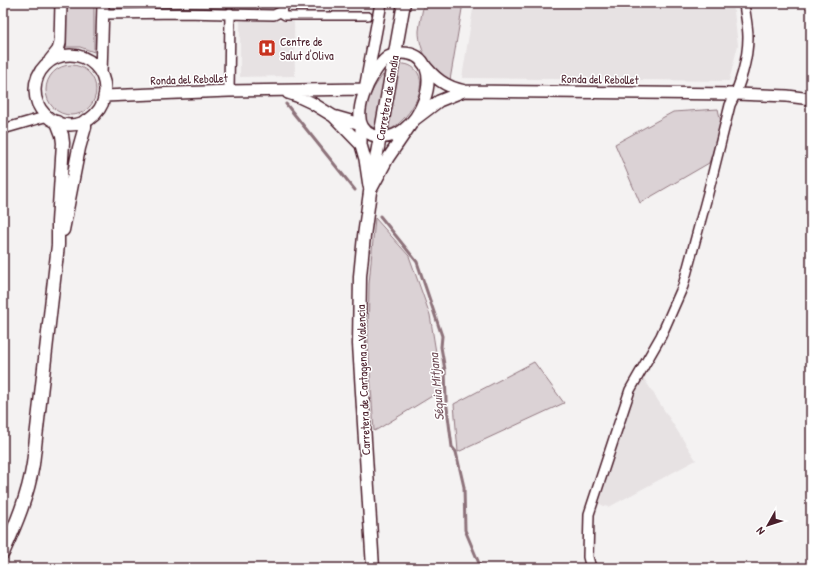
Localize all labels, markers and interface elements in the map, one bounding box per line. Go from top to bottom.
place label: Centre de Salut d'Oliva [280,33,334,64]
hospital icon: Centre de Salut d'Oliva [257,38,277,58]
street label: Carretera de Gandia [371,54,403,142]
street label: Ronda del Rebollet [150,69,229,89]
street label: Ronda del Rebollet [561,70,640,88]
street label: Carretera de Cartagena a Valencia [352,304,374,456]
water label: Séquia Mitjana [424,351,449,421]
north arrow [748,505,788,545]
text: N [753,525,768,538]

